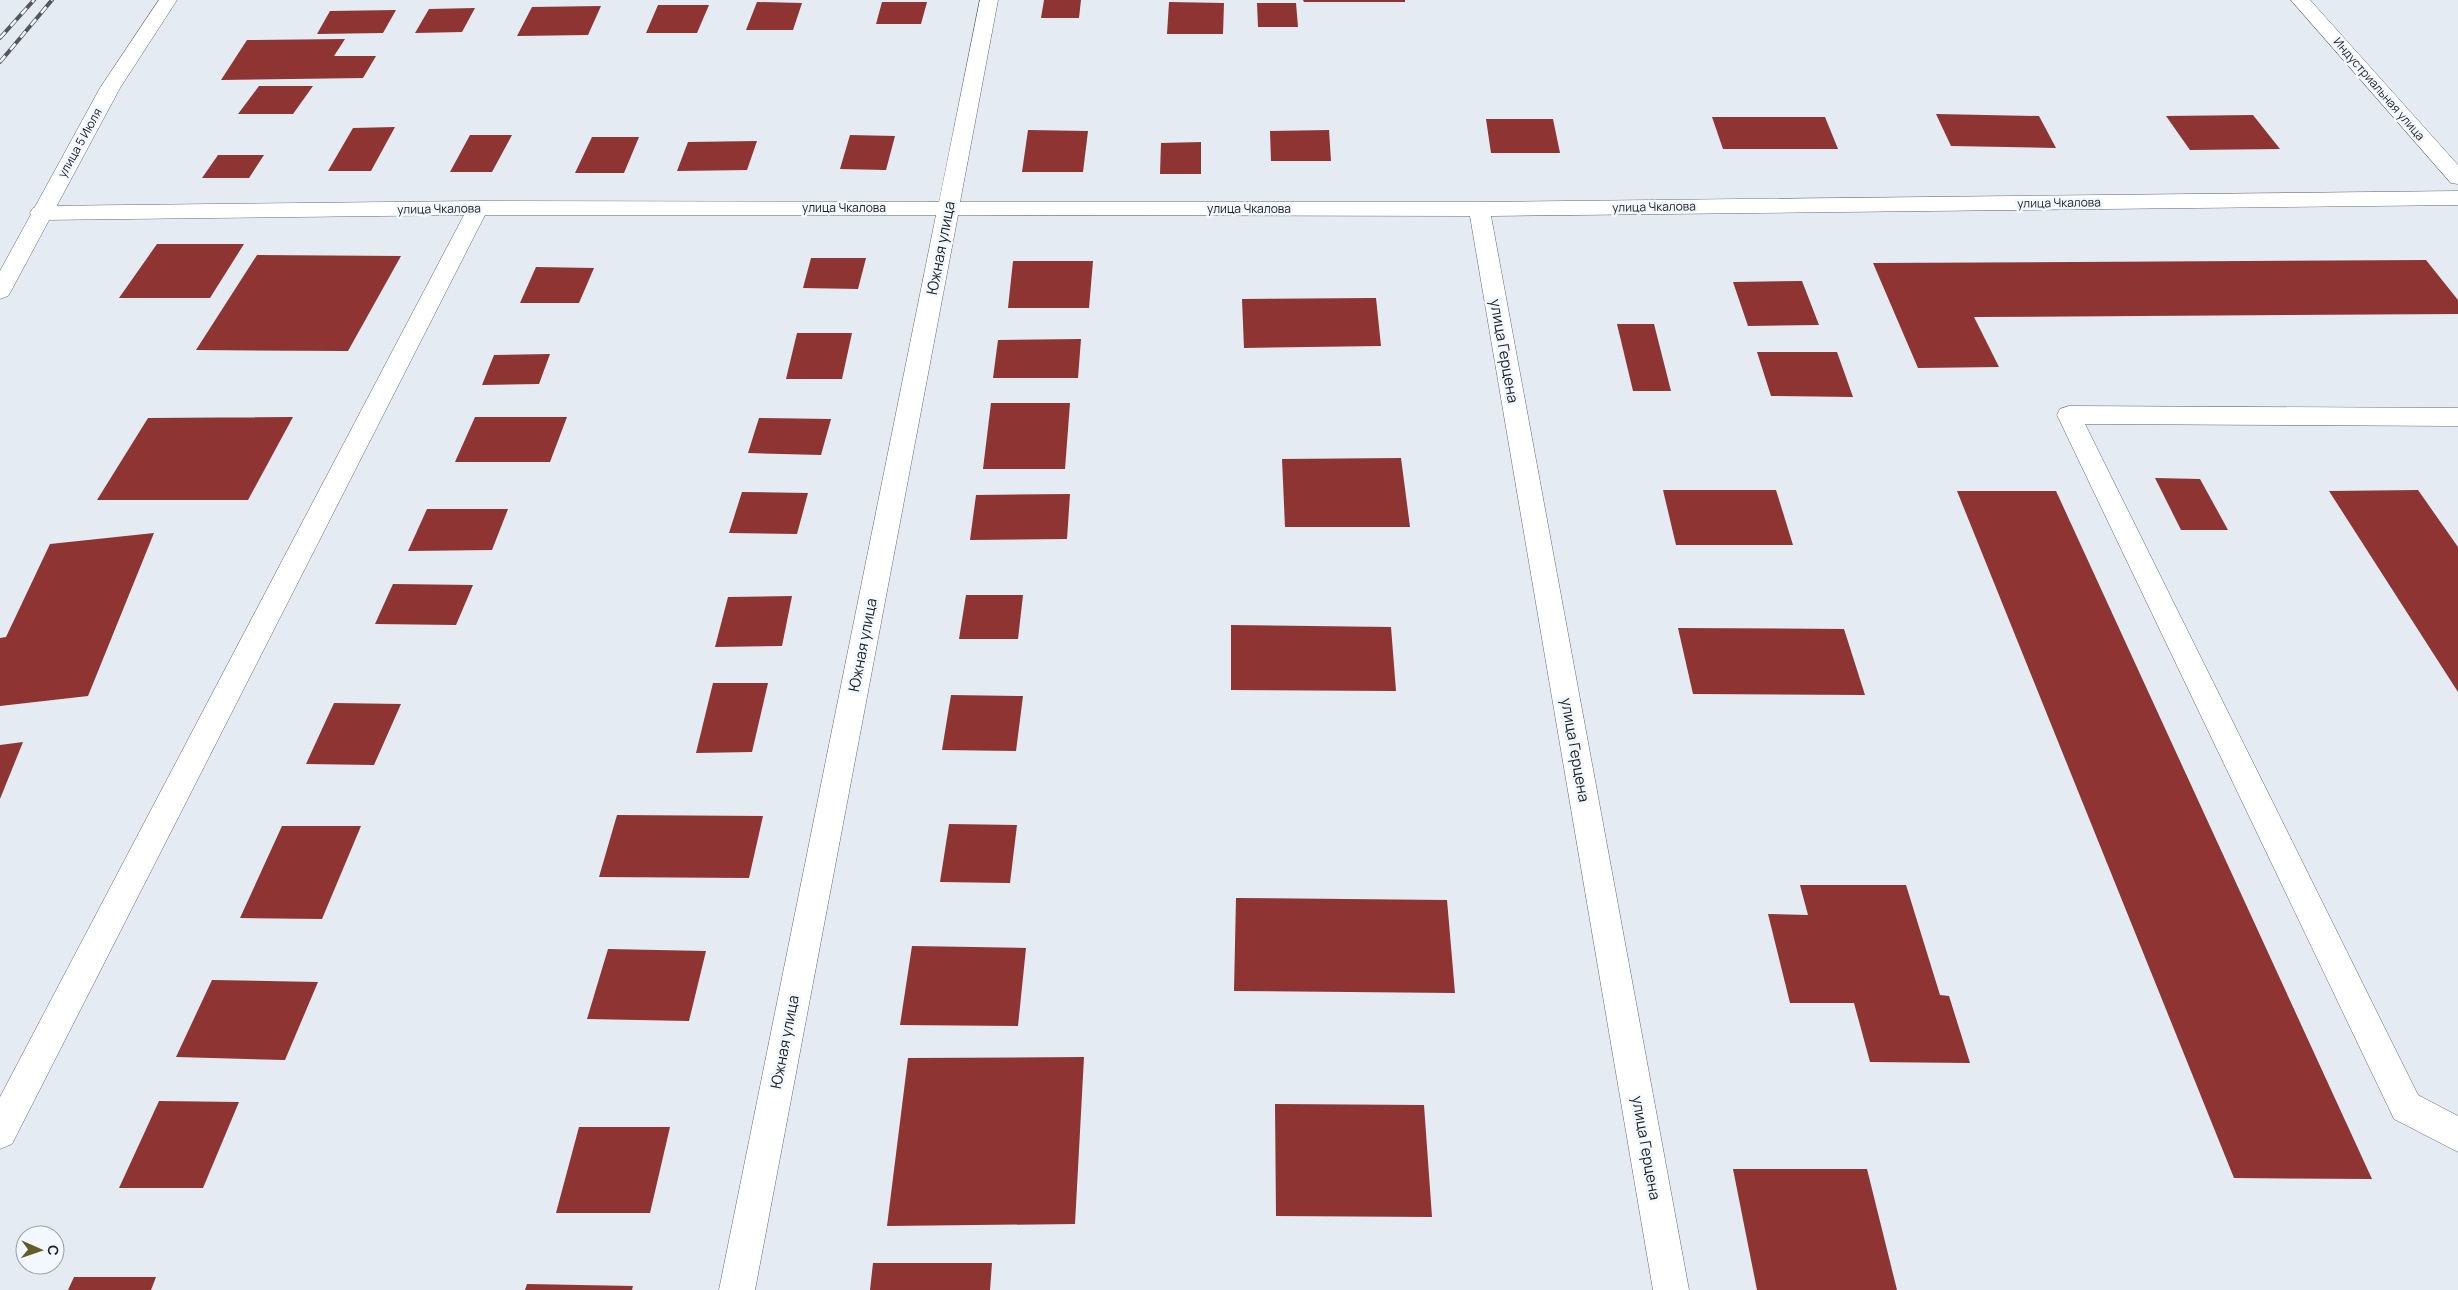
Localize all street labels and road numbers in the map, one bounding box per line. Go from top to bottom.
street label: Индустриальная улица [2330,33,2429,144]
street label: улица 5 Июля [53,105,106,180]
street label: улица Чкалова [2017,193,2101,212]
street label: улица Чкалова [1612,197,1696,216]
street label: улица Чкалова [397,199,481,218]
street label: улица Чкалова [802,199,886,216]
street label: Южная улица [921,199,960,296]
street label: улица Чкалова [1207,200,1291,217]
street label: улица Герцена [1485,297,1524,405]
street label: Южная улица [843,596,882,693]
street label: улица Герцена [1556,696,1595,804]
street label: Южная улица [765,993,804,1090]
street label: улица Герцена [1627,1094,1666,1202]

